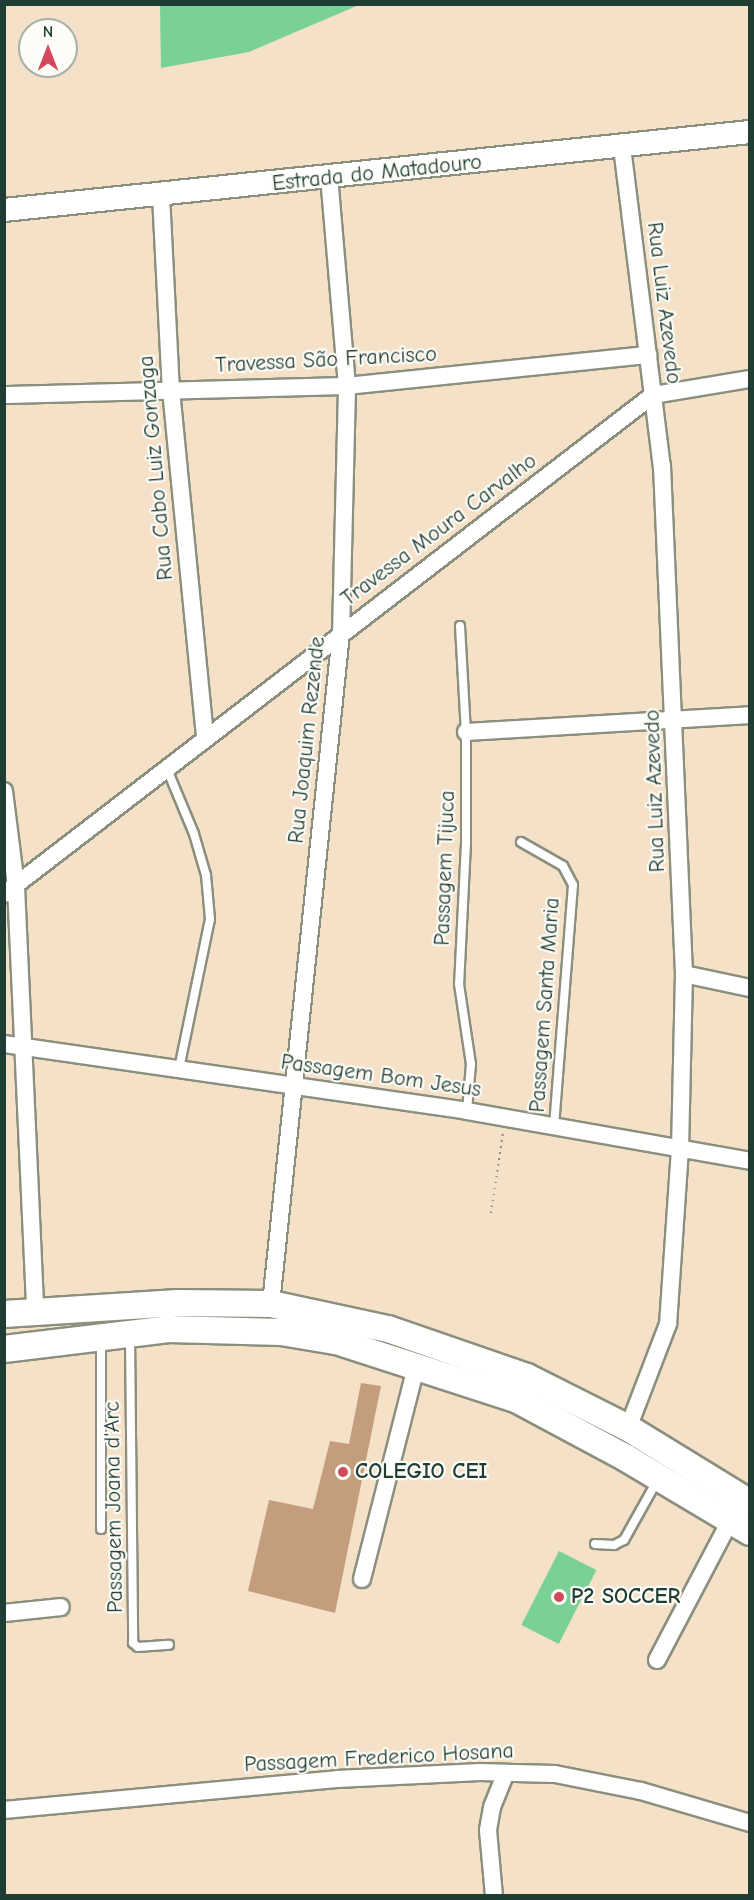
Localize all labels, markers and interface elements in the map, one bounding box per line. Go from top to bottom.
north arrow [18,18,78,78]
text: N [43,23,53,41]
street label: Estrada do Matadouro [271,149,483,197]
street label: Rua Luiz Azevedo [641,221,687,385]
street label: Travessa São Francisco [215,341,437,379]
street label: Rua Cabo Luiz Gonzaga [133,355,179,581]
street label: Travessa Moura Carvalho [336,448,542,612]
street label: Rua Joaquim Rezende [283,635,331,845]
street label: Rua Luiz Azevedo [639,709,671,873]
street label: Passagem Tijuca [429,790,461,946]
street label: Passagem Santa Maria [524,897,566,1113]
street label: Passagem Bom Jesus [279,1049,483,1103]
street label: Passagem Joana d'Arc [99,1401,129,1613]
place label: COLEGIO CEI [355,1459,488,1485]
marker: COLEGIO CEI [336,1465,350,1479]
place label: P2 SOCCER [571,1584,680,1610]
marker: P2 SOCCER [552,1590,566,1604]
street label: Passagem Frederico Hosana [244,1738,514,1778]

